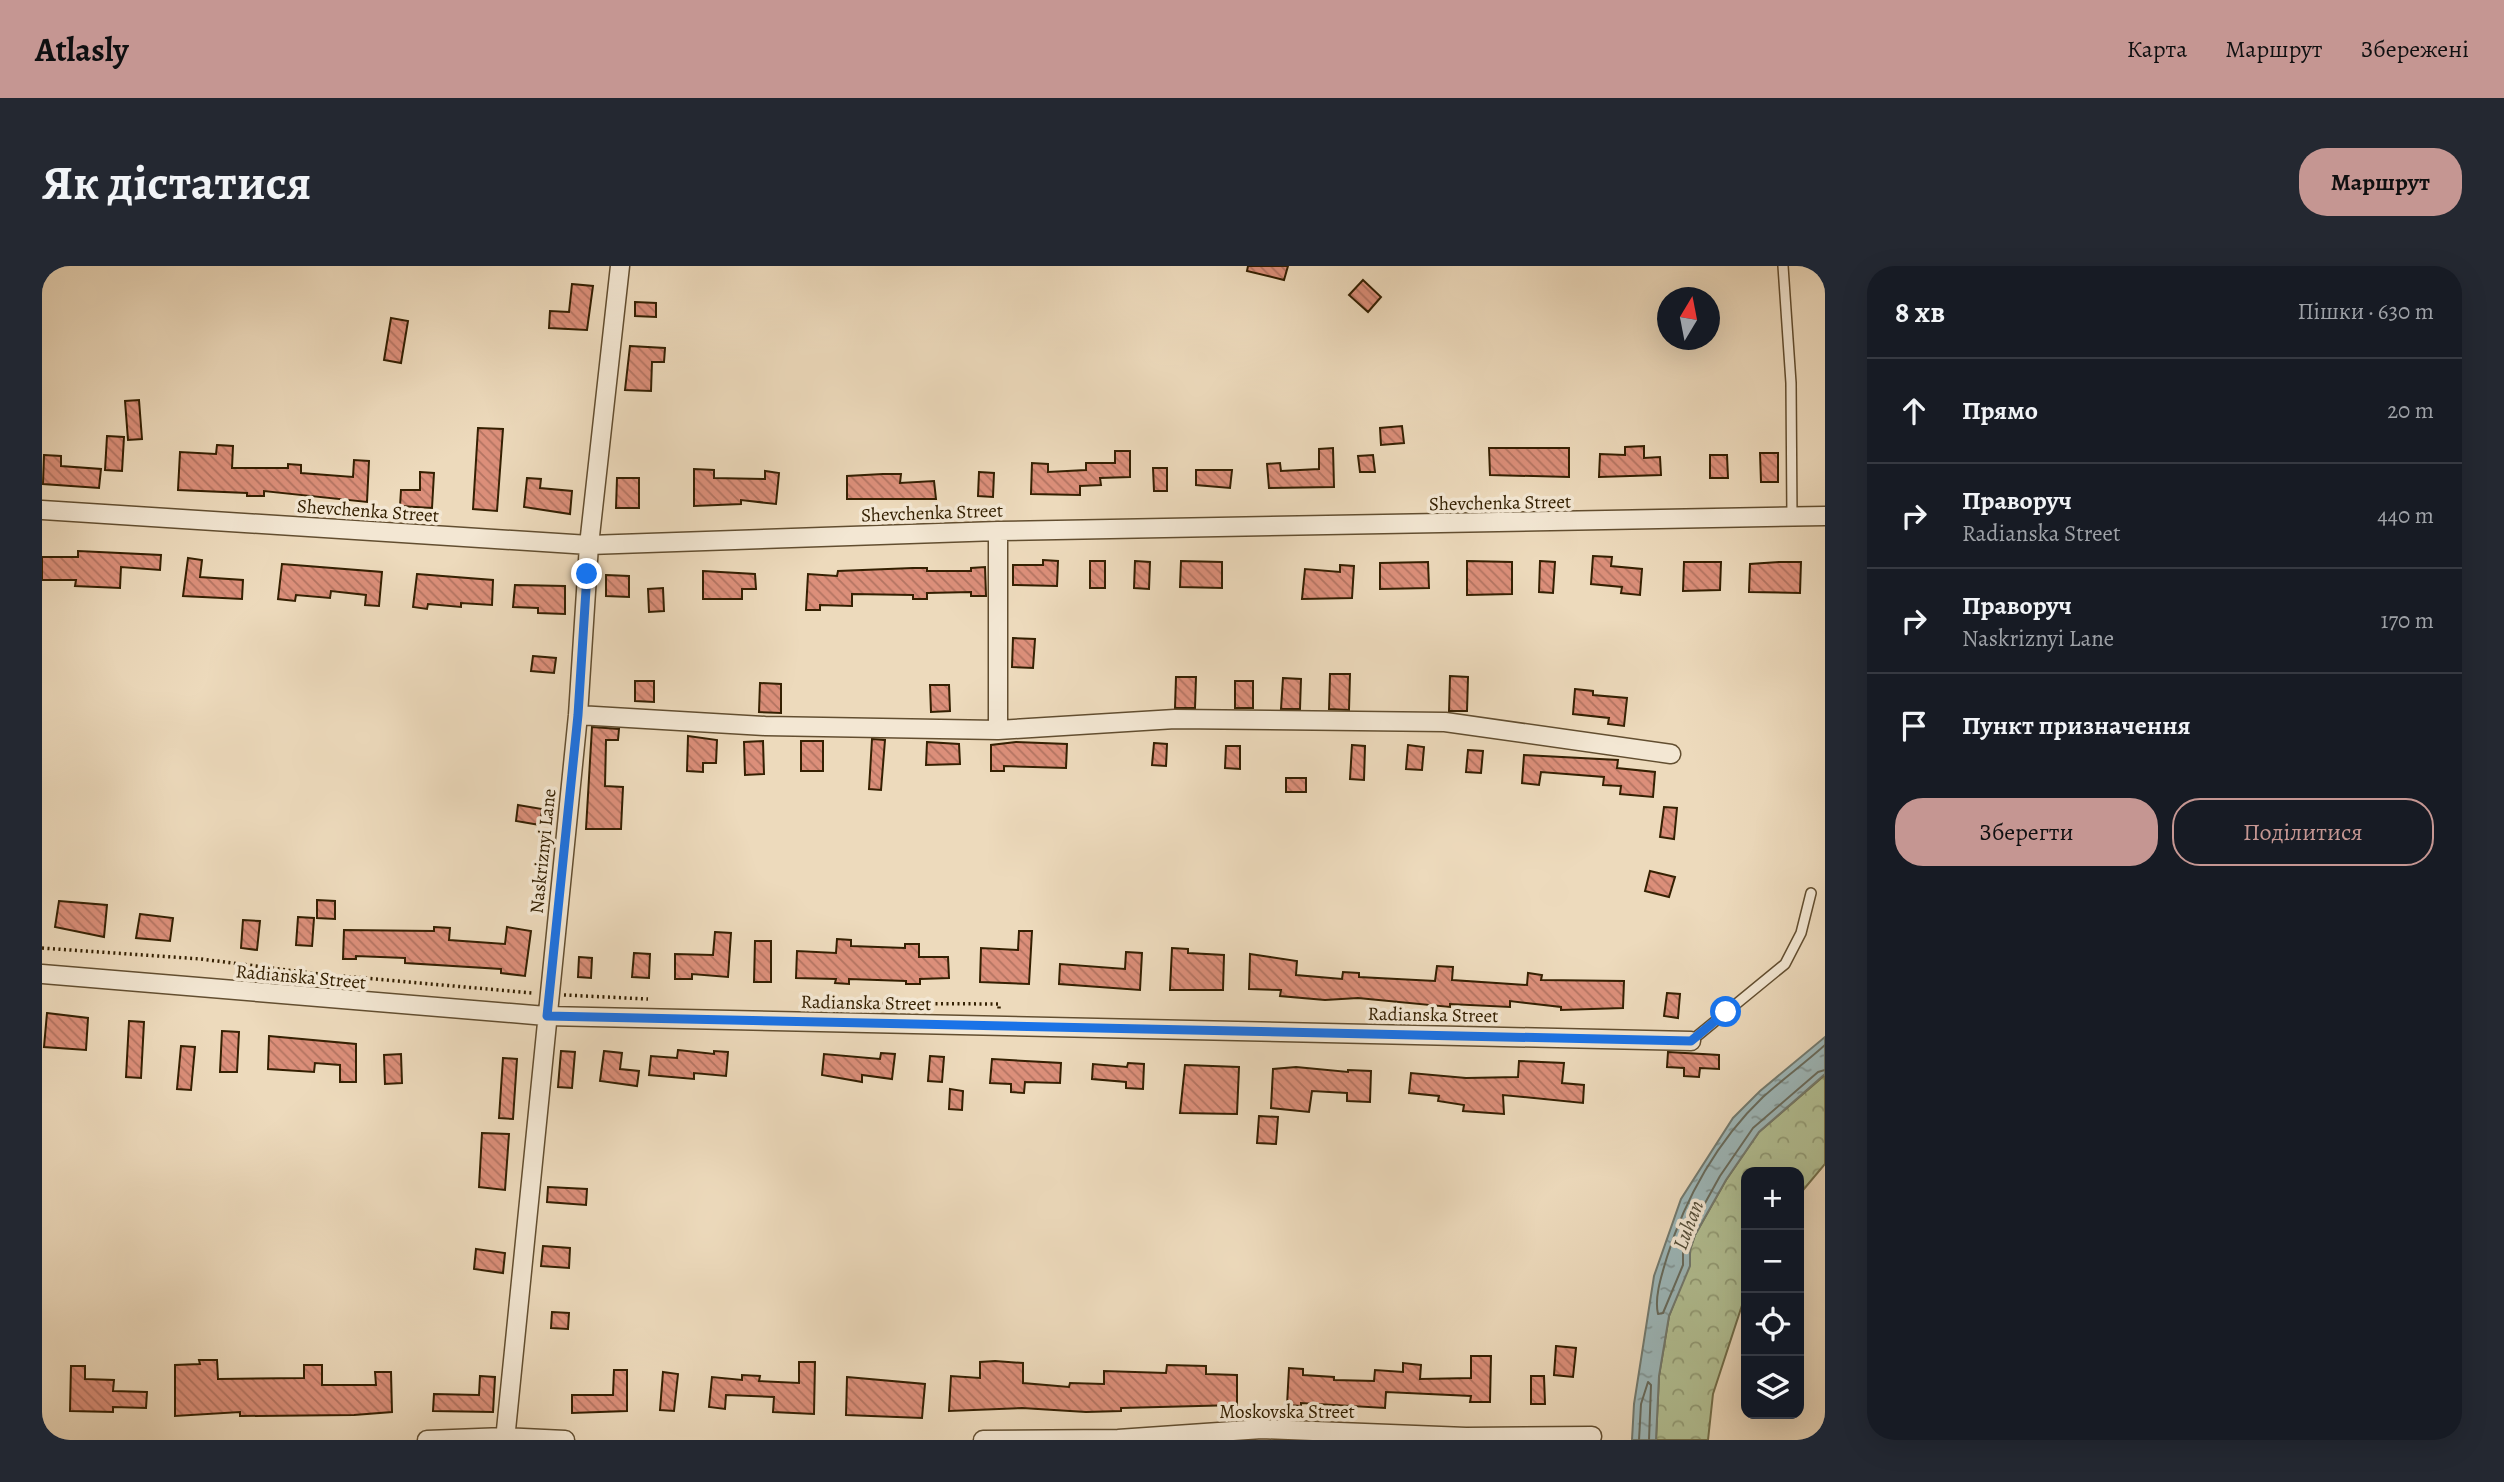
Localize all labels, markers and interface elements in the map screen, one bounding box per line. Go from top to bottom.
text: Atlasly [35,27,129,72]
text: Карта [2127,33,2187,65]
text: Маршрут [2225,33,2322,65]
text: Збережені [2360,33,2469,65]
button: Маршрут [2299,148,2462,216]
text: Як дістатися [42,149,311,216]
north arrow [1657,287,1720,350]
text: 8 хв [1895,292,1945,332]
text: Пішки · 630 m [2297,296,2434,327]
icon: ahead [1895,392,1933,430]
text: Прямо [1962,393,2038,428]
text: 20 m [2387,395,2434,426]
text: Праворуч [1962,483,2072,518]
street label: Shevchenka Street [1429,489,1571,517]
street label: Shevchenka Street [296,493,440,529]
icon: right [1895,497,1933,535]
street label: Shevchenka Street [861,498,1004,528]
text: 440 m [2377,500,2434,531]
text: Radianska Street [1962,518,2121,549]
route end [571,558,602,589]
text: Праворуч [1962,588,2072,623]
icon: right [1895,602,1933,640]
text: 170 m [2381,605,2434,636]
text: Naskriznyi Lane [1962,623,2114,654]
icon: arrive [1895,707,1933,745]
text: Пункт призначення [1962,708,2191,743]
street label: Naskriznyi Lane [523,787,562,915]
button: Зберегти [1895,798,2158,866]
button: Поділитися [2172,798,2434,866]
street label: Radianska Street [235,958,367,996]
street label: Radianska Street [800,989,932,1017]
route start [1710,996,1741,1027]
street label: Radianska Street [1367,1001,1499,1029]
map controls [1741,1167,1804,1419]
button: + [1741,1167,1804,1230]
water label: Luhan [1666,1196,1710,1254]
button: − [1741,1230,1804,1293]
button: locate [1741,1293,1804,1356]
button: layers [1741,1356,1804,1419]
street label: Moskovska Street [1219,1399,1355,1425]

